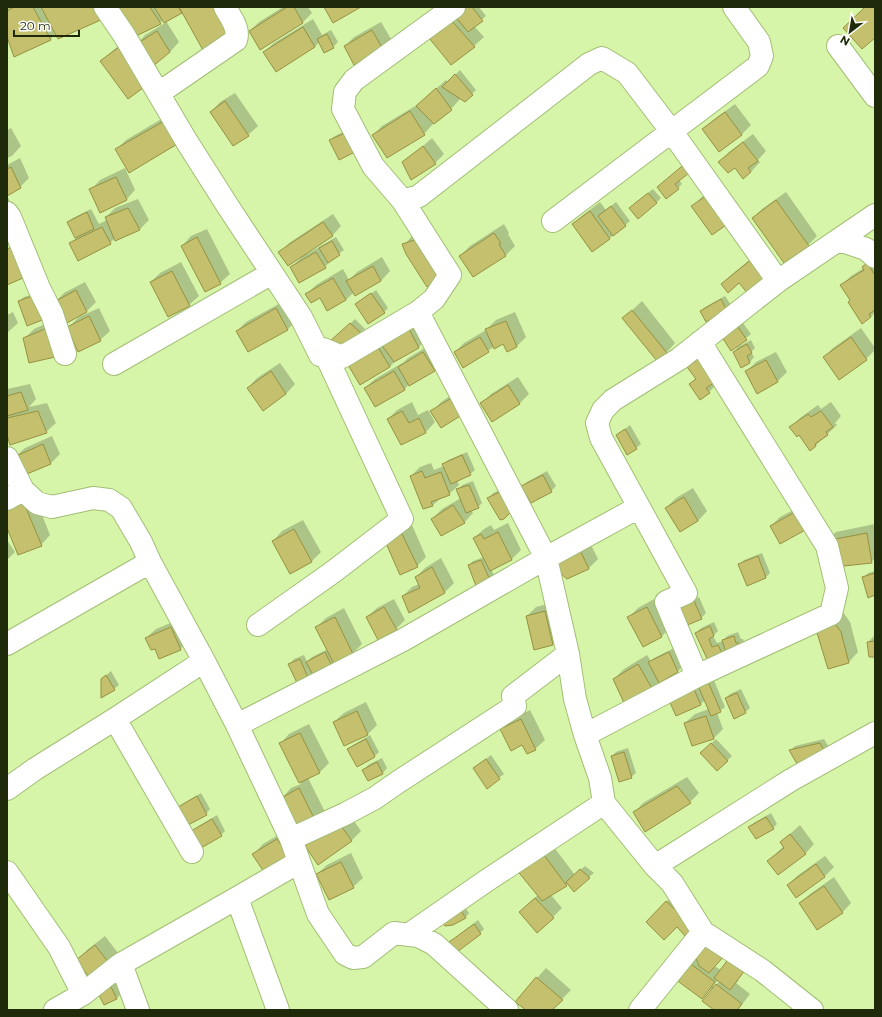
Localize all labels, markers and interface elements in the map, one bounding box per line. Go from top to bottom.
scale bar [14,12,79,38]
north arrow [830,12,870,52]
text: 20 m [20,18,51,33]
text: N [837,32,852,49]

